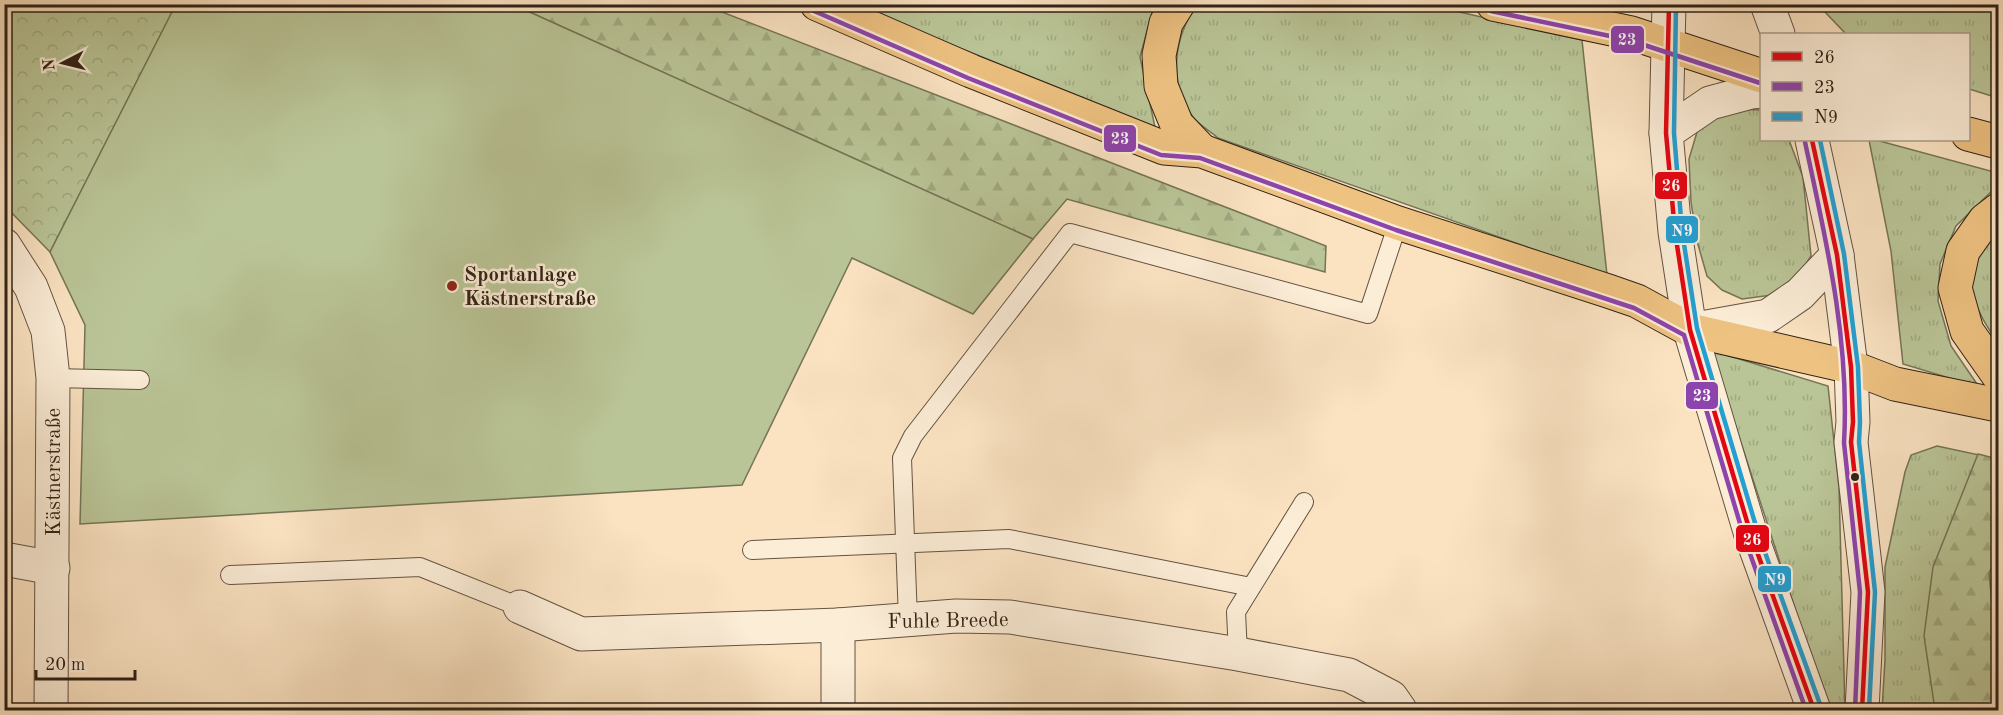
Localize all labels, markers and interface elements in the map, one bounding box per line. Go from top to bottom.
line badge: 23 [1610,25,1645,54]
north arrow [33,33,93,93]
text: 23 [1618,33,1636,49]
legend [1760,33,1970,141]
text: 26 [1814,49,1835,67]
text: N [41,57,59,72]
text: 23 [1814,79,1835,97]
text: N9 [1814,109,1838,127]
line badge: 23 [1103,124,1137,153]
text: 23 [1111,132,1129,148]
line badge: 26 [1654,171,1688,200]
text: 26 [1662,179,1680,195]
line badge: N9 [1665,215,1699,244]
text: N9 [1671,224,1693,240]
place label: Sportanlage Kästnerstraße [464,265,596,310]
marker: Sportanlage Kästnerstraße [445,279,459,293]
line badge: 23 [1685,381,1719,410]
text: 23 [1693,389,1711,405]
street label: Kästnerstraße [44,408,65,536]
unlabelled marker [1849,471,1861,483]
line badge: 26 [1735,524,1770,553]
text: 26 [1743,533,1761,549]
line badge: N9 [1757,565,1792,593]
text: N9 [1764,573,1786,589]
street label: Fuhle Breede [887,610,1009,633]
scale bar [36,643,135,681]
text: 20 m [45,656,85,674]

